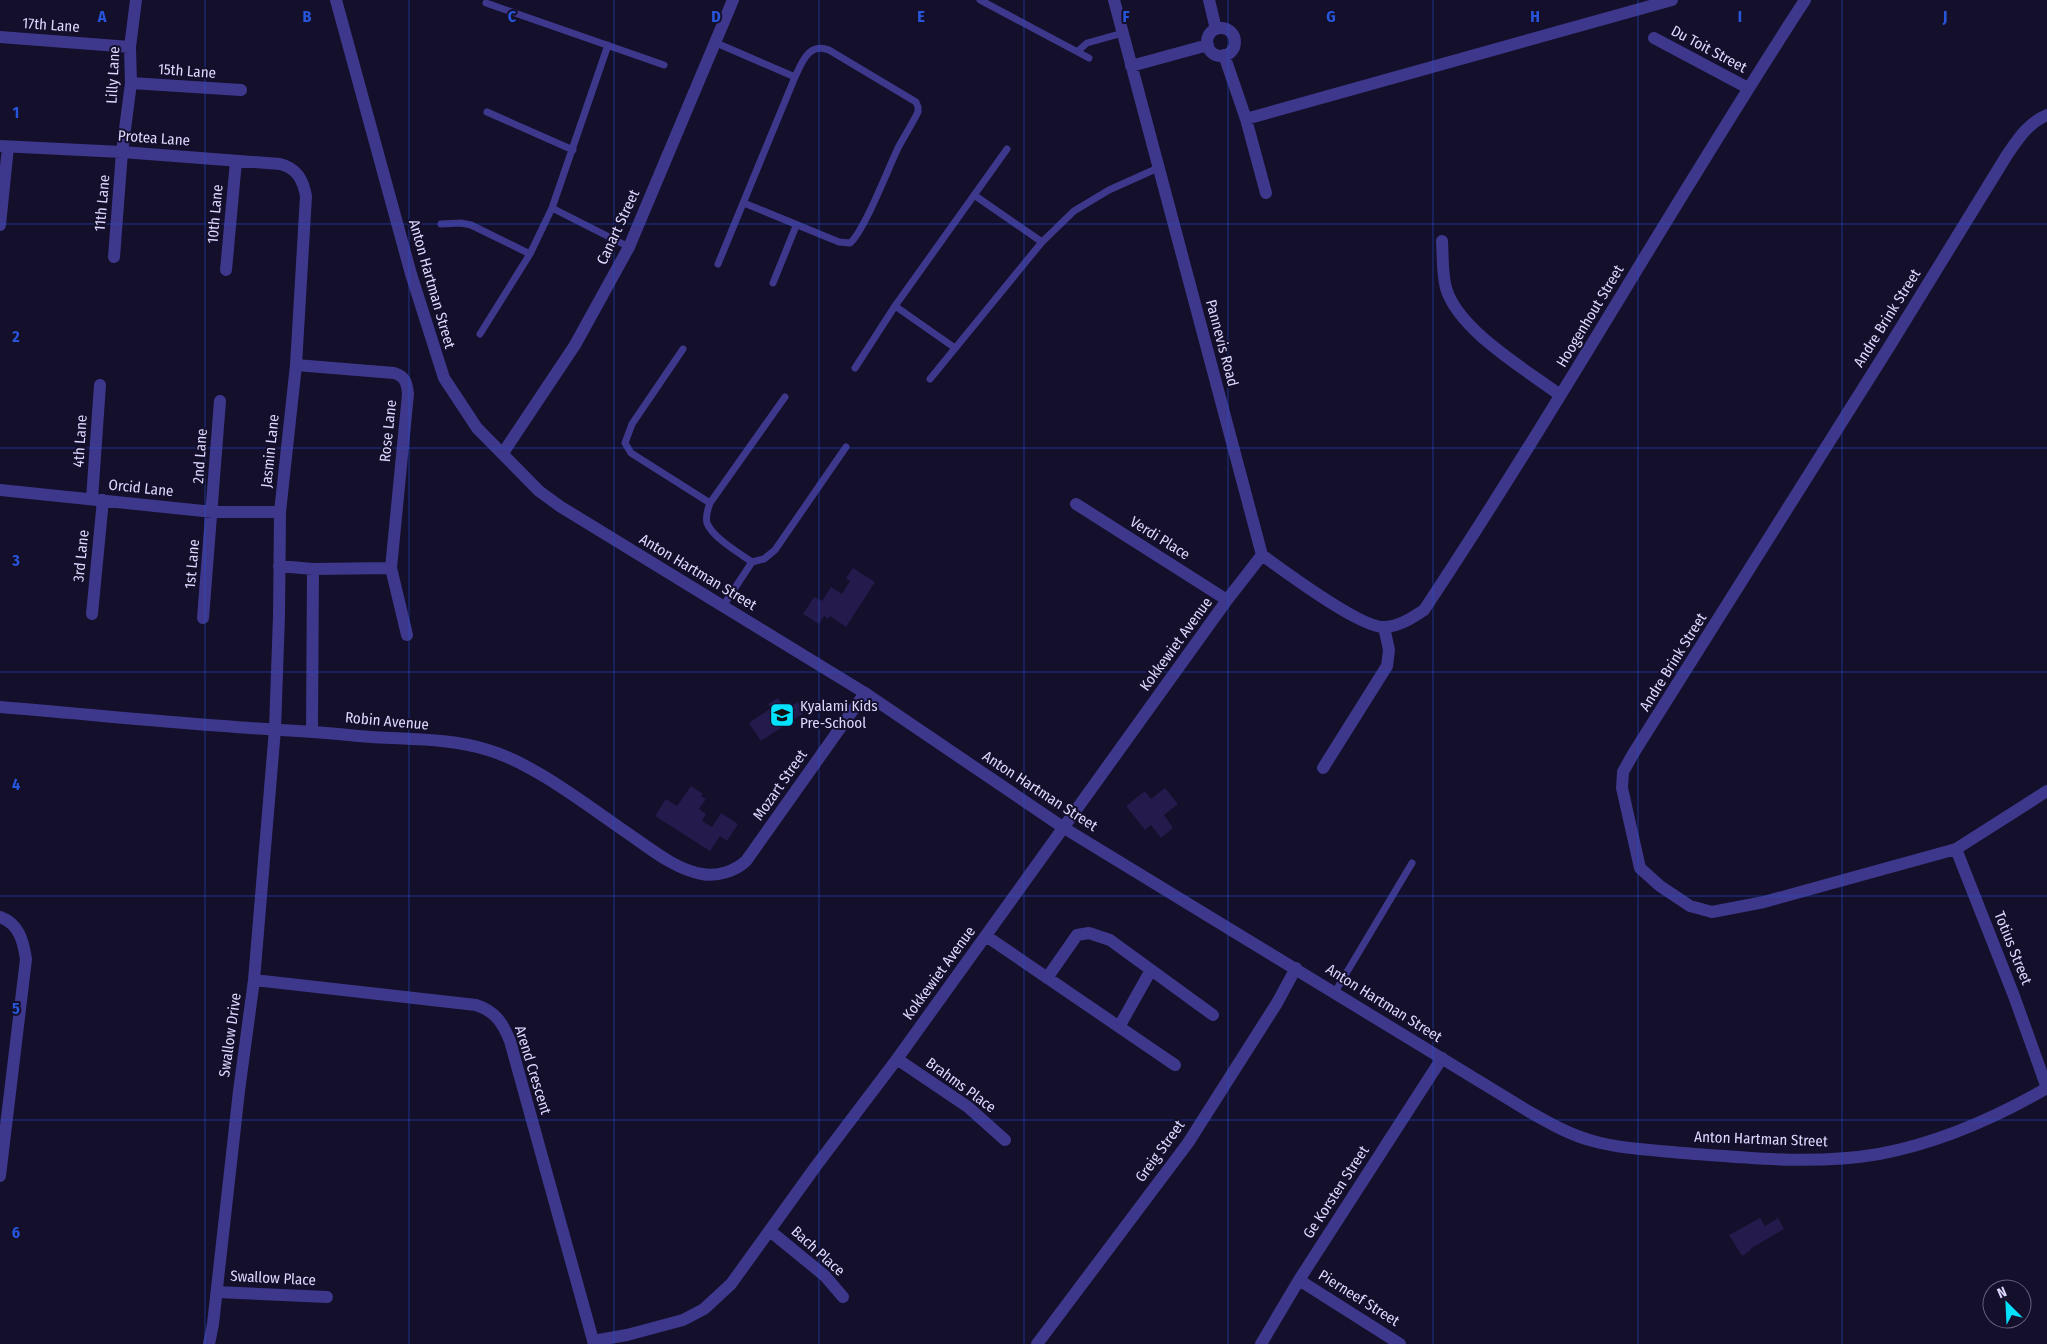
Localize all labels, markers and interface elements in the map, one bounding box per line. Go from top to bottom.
text: A [97,7,107,26]
text: B [303,7,312,26]
text: C [508,7,517,26]
text: D [711,7,721,26]
text: E [917,7,925,26]
text: F [1122,7,1130,26]
text: G [1326,7,1336,26]
text: H [1530,7,1540,26]
text: I [1738,7,1742,26]
text: J [1942,7,1947,26]
street label: 17th Lane [22,14,80,36]
street label: Du Toit Street [1668,22,1750,77]
street label: Lilly Lane [103,46,123,104]
street label: 15th Lane [157,60,217,82]
text: 1 [13,103,19,122]
street label: Protea Lane [117,127,191,149]
street label: 11th Lane [91,174,113,232]
street label: 10th Lane [203,184,227,244]
street label: Canart Street [593,187,643,267]
street label: Anton Hartman Street [405,217,459,351]
street label: Hoogenhout Street [1552,262,1628,370]
street label: Andre Brink Street [1850,266,1924,370]
street label: Pannevis Road [1202,298,1242,388]
text: 2 [11,327,20,346]
street label: Rose Lane [376,399,400,463]
street label: Jasmin Lane [257,413,283,489]
street label: 4th Lane [69,414,91,468]
street label: 2nd Lane [189,428,211,484]
street label: Orcid Lane [108,476,174,500]
street label: Verdi Place [1127,513,1193,563]
street label: 3rd Lane [69,529,93,583]
street label: Anton Hartman Street [636,530,760,614]
street label: 1st Lane [181,538,203,590]
text: 3 [11,551,20,570]
street label: Kokkewiet Avenue [1136,594,1216,694]
street label: Andre Brink Street [1636,610,1710,714]
place label: Kyalami Kids Pre-School [800,697,878,732]
school or university icon: Kyalami Kids Pre-School [769,702,795,728]
street label: Robin Avenue [344,708,430,734]
street label: Mozart Street [749,746,811,824]
street label: Anton Hartman Street [979,747,1101,835]
text: 4 [12,775,20,794]
street label: Totius Street [1990,909,2036,987]
street label: Kokkewiet Avenue [899,923,979,1023]
street label: Anton Hartman Street [1323,960,1445,1046]
street label: Swallow Drive [215,992,245,1078]
text: 5 [12,999,20,1018]
street label: Arend Crescent [511,1023,555,1117]
street label: Brahms Place [922,1054,1000,1116]
street label: Greig Street [1132,1116,1189,1185]
street label: Anton Hartman Street [1694,1128,1828,1150]
street label: Ge Korsten Street [1299,1142,1373,1242]
street label: Bach Place [787,1222,849,1280]
text: 6 [12,1223,20,1242]
street label: Pierneef Street [1315,1266,1403,1330]
street label: Swallow Place [230,1267,316,1289]
north arrow [1982,1279,2032,1329]
text: N [1995,1283,2009,1302]

